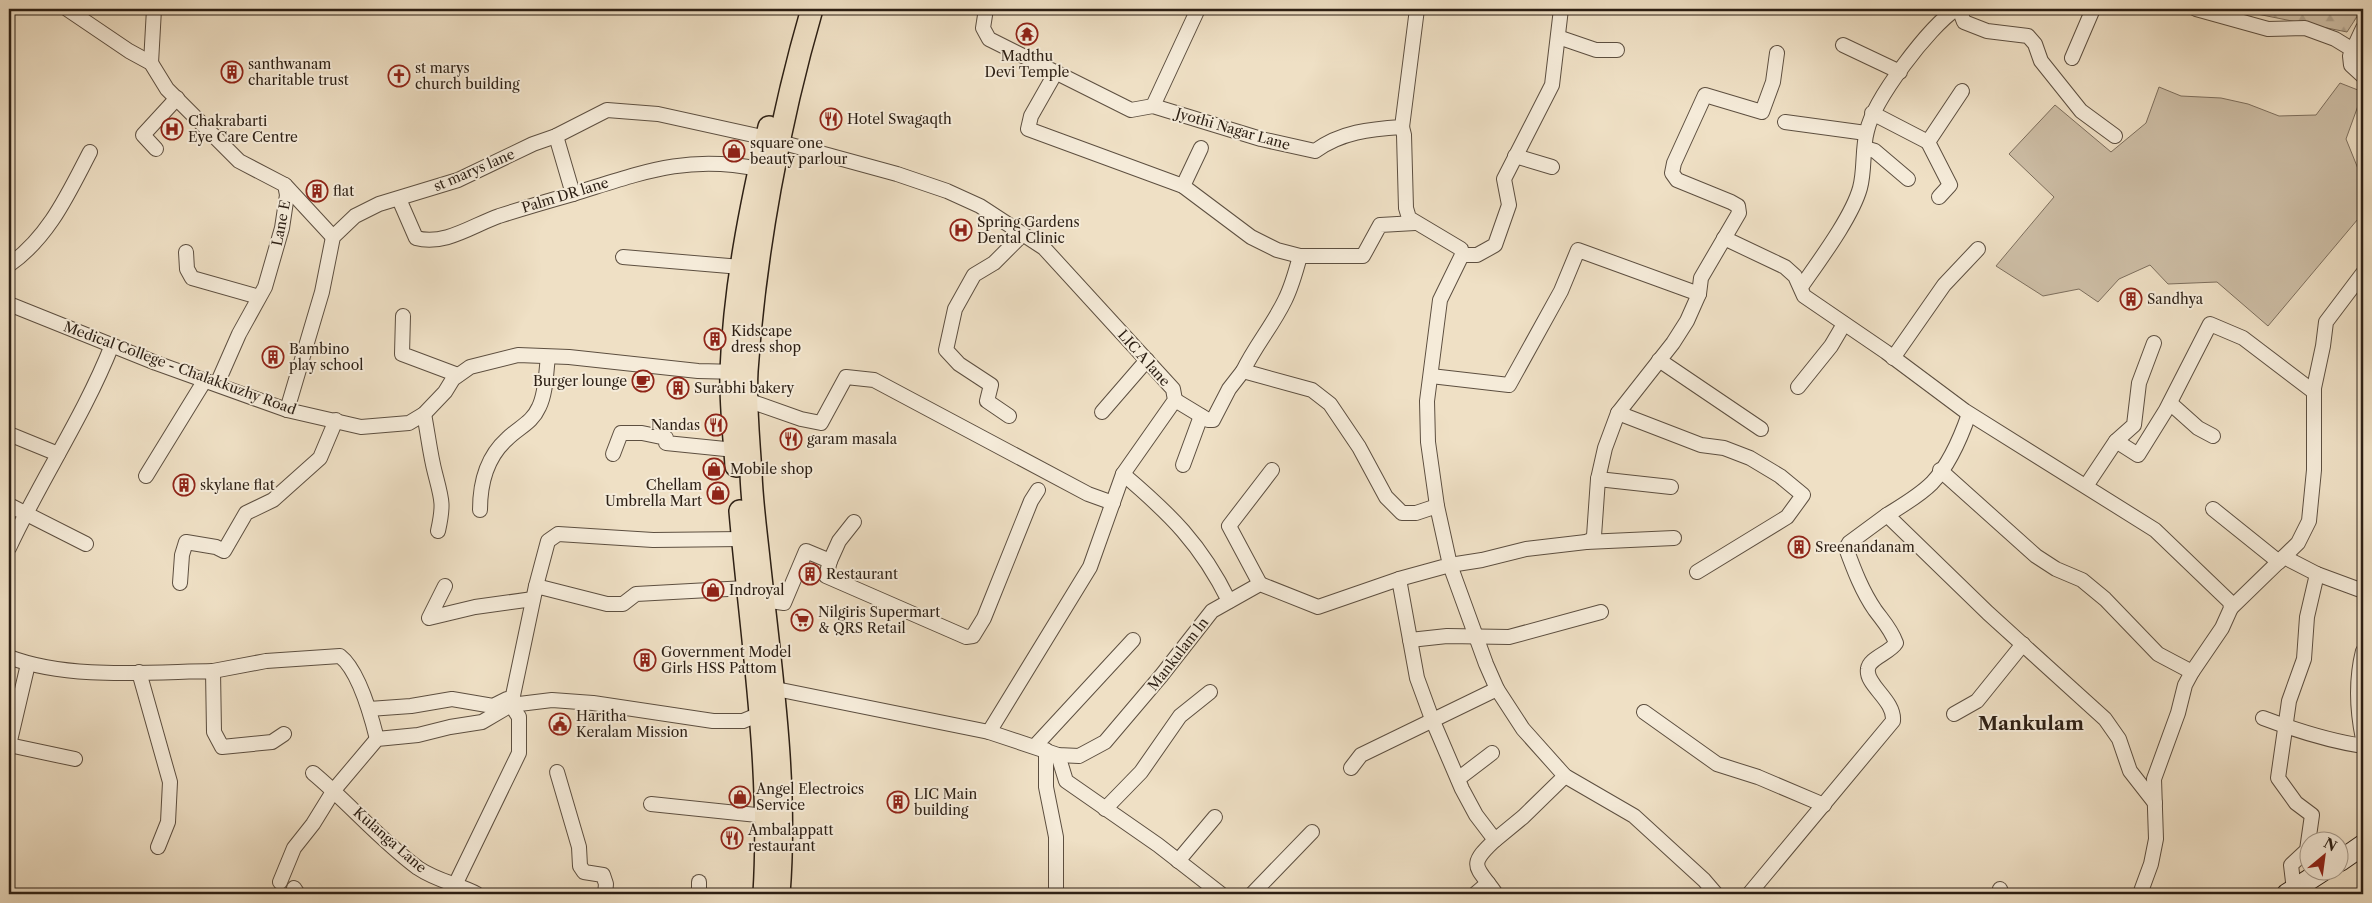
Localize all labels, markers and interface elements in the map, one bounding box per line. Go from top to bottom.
temple icon: Madthu Devi Temple [1015,22,1039,46]
place label: Madthu Devi Temple [985,47,1070,81]
place label: santhwanam charitable trust [248,55,349,89]
place label: st marys church building [415,59,520,93]
building icon: santhwanam charitable trust [220,60,244,84]
church icon: st marys church building [387,64,411,88]
street label: Jyothi Nagar Lane [1172,103,1292,154]
restaurant icon: Hotel Swagaqth [819,107,843,131]
place label: Hotel Swagaqth [847,110,952,128]
place label: Chakrabarti Eye Care Centre [188,112,298,146]
hospital icon: Chakrabarti Eye Care Centre [160,117,184,141]
place label: square one beauty parlour [750,134,848,168]
shop icon: square one beauty parlour [722,139,746,163]
street label: st marys lane [431,145,517,195]
street label: Palm DR lane [519,173,611,217]
building icon: flat [305,179,329,203]
place label: flat [333,182,354,200]
street label: Lane E [268,198,294,248]
place label: Spring Gardens Dental Clinic [977,213,1080,247]
hospital icon: Spring Gardens Dental Clinic [949,218,973,242]
building icon: Sandhya [2119,287,2143,311]
place label: Sandhya [2147,290,2204,308]
street label: Medical College - Chalakkuzhy Road [61,317,299,419]
place label: Kidscape dress shop [731,322,801,356]
street label: LIC A lane [1114,326,1174,390]
building icon: Kidscape dress shop [703,327,727,351]
place label: Bambino play school [289,340,363,374]
building icon: Bambino play school [261,345,285,369]
cafe icon: Burger lounge [631,369,655,393]
place label: Burger lounge [533,372,627,390]
building icon: Surabhi bakery [666,376,690,400]
place label: Surabhi bakery [694,379,795,397]
restaurant icon: Nandas [704,413,728,437]
place label: Nandas [651,416,700,434]
restaurant icon: garam masala [779,427,803,451]
place label: garam masala [807,430,898,448]
shop icon: Mobile shop [702,457,726,481]
place label: Mobile shop [730,460,813,478]
building icon: skylane flat [172,473,196,497]
place label: skylane flat [200,476,275,494]
place label: Chellam Umbrella Mart [605,476,702,510]
shop icon: Chellam Umbrella Mart [706,481,730,505]
building icon: Sreenandanam [1787,535,1811,559]
place label: Sreenandanam [1815,538,1915,556]
building icon: Restaurant [798,562,822,586]
place label: Restaurant [826,565,898,583]
shop icon: Indroyal [701,578,725,602]
place label: Indroyal [729,581,784,599]
place label: Nilgiris Supermart & QRS Retail [818,603,940,637]
supermarket icon: Nilgiris Supermart & QRS Retail [790,608,814,632]
street label: Mankulam ln [1144,614,1212,694]
place label: Government Model Girls HSS Pattom [661,643,791,677]
building icon: Government Model Girls HSS Pattom [633,648,657,672]
place label: Haritha Keralam Mission [576,707,688,741]
public building icon: Haritha Keralam Mission [548,712,572,736]
district label: Mankulam [1978,712,2084,735]
place label: Angel Electroics Service [755,780,864,814]
shop icon: Angel Electroics Service [728,785,752,809]
place label: LIC Main building [914,785,978,819]
building icon: LIC Main building [886,790,910,814]
street label: Kulanga Lane [350,803,430,877]
place label: Ambalappatt restaurant [747,821,833,855]
restaurant icon: Ambalappatt restaurant [720,826,744,850]
north arrow [2300,830,2350,880]
text: N [2321,834,2340,855]

